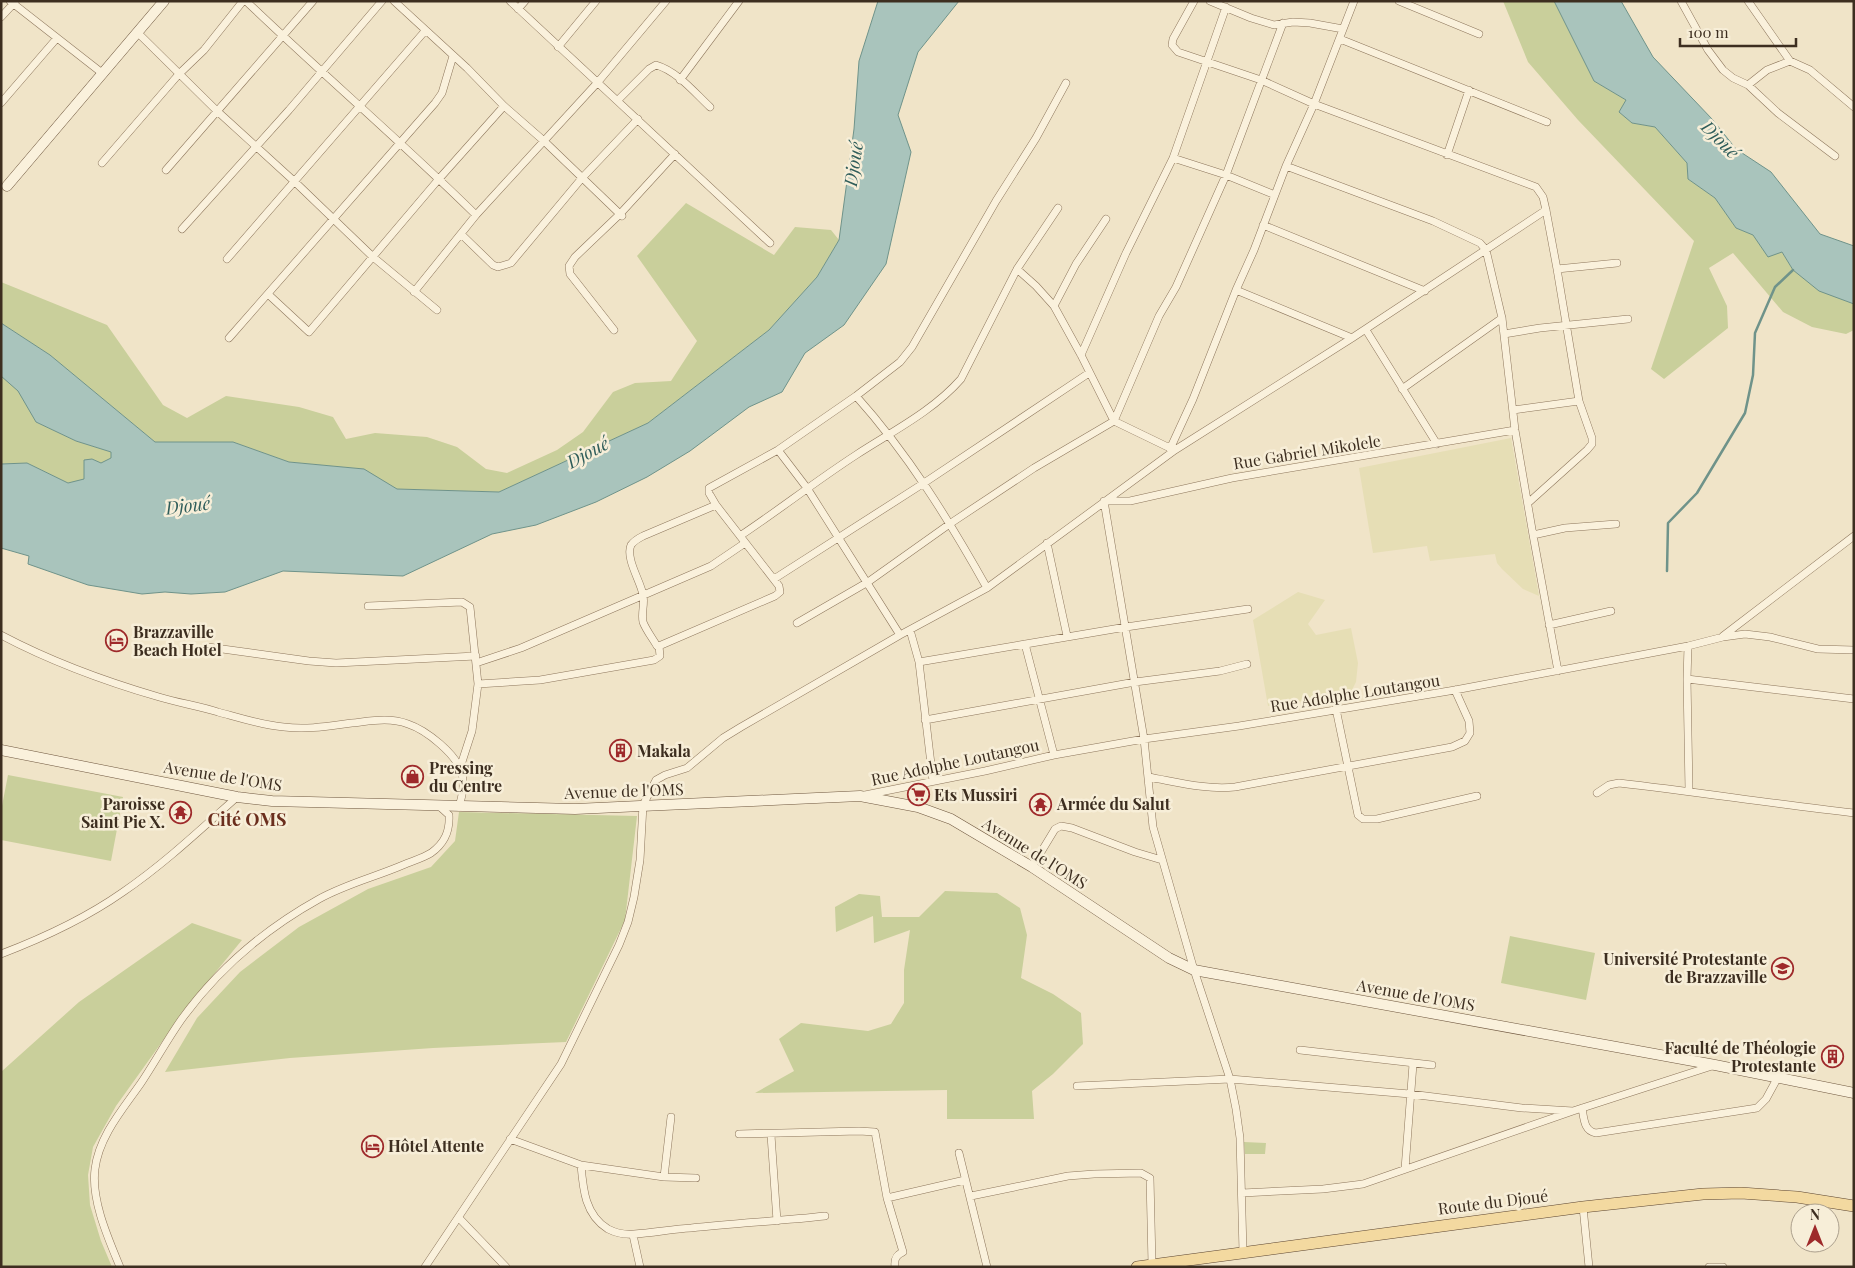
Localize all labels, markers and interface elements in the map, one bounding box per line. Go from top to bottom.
scale bar [1680,15,1796,47]
text: 100 m [1688,22,1729,42]
water label: Djoué [1696,114,1746,164]
water label: Djoué [838,139,868,189]
street label: Rue Gabriel Mikolele [1232,429,1382,474]
water label: Djoué [561,430,614,474]
water label: Djoué [163,490,213,520]
place label: Brazzaville Beach Hotel [133,621,222,660]
hotel icon: Brazzaville Beach Hotel [105,629,129,653]
street label: Rue Adolphe Loutangou [1269,669,1441,716]
street label: Rue Adolphe Loutangou [869,733,1041,790]
building icon: Makala [609,739,633,763]
place label: Makala [637,740,692,761]
street label: Avenue de l'OMS [161,756,284,795]
place label: Pressing du Centre [429,757,502,796]
shop icon: Pressing du Centre [401,765,425,789]
street label: Avenue de l'OMS [563,778,684,803]
supermarket icon: Ets Mussiri [906,783,930,807]
place label: Ets Mussiri [934,784,1018,805]
temple icon: Armée du Salut [1029,792,1053,816]
place label: Paroisse Saint Pie X. [81,793,165,832]
place label: Armée du Salut [1056,793,1171,814]
temple icon: Paroisse Saint Pie X. [169,801,193,825]
district label: Cité OMS [207,807,287,831]
street label: Avenue de l'OMS [978,811,1092,893]
place label: Université Protestante de Brazzaville [1603,948,1767,987]
school or university icon: Université Protestante de Brazzaville [1771,956,1795,980]
street label: Avenue de l'OMS [1354,974,1477,1015]
place label: Faculté de Théologie Protestante [1664,1037,1816,1076]
building icon: Faculté de Théologie Protestante [1820,1045,1844,1069]
hotel icon: Hôtel Attente [360,1134,384,1158]
place label: Hôtel Attente [388,1135,484,1156]
street label: Route du Djoué [1437,1184,1549,1219]
north arrow [1790,1203,1840,1253]
text: N [1810,1205,1820,1224]

